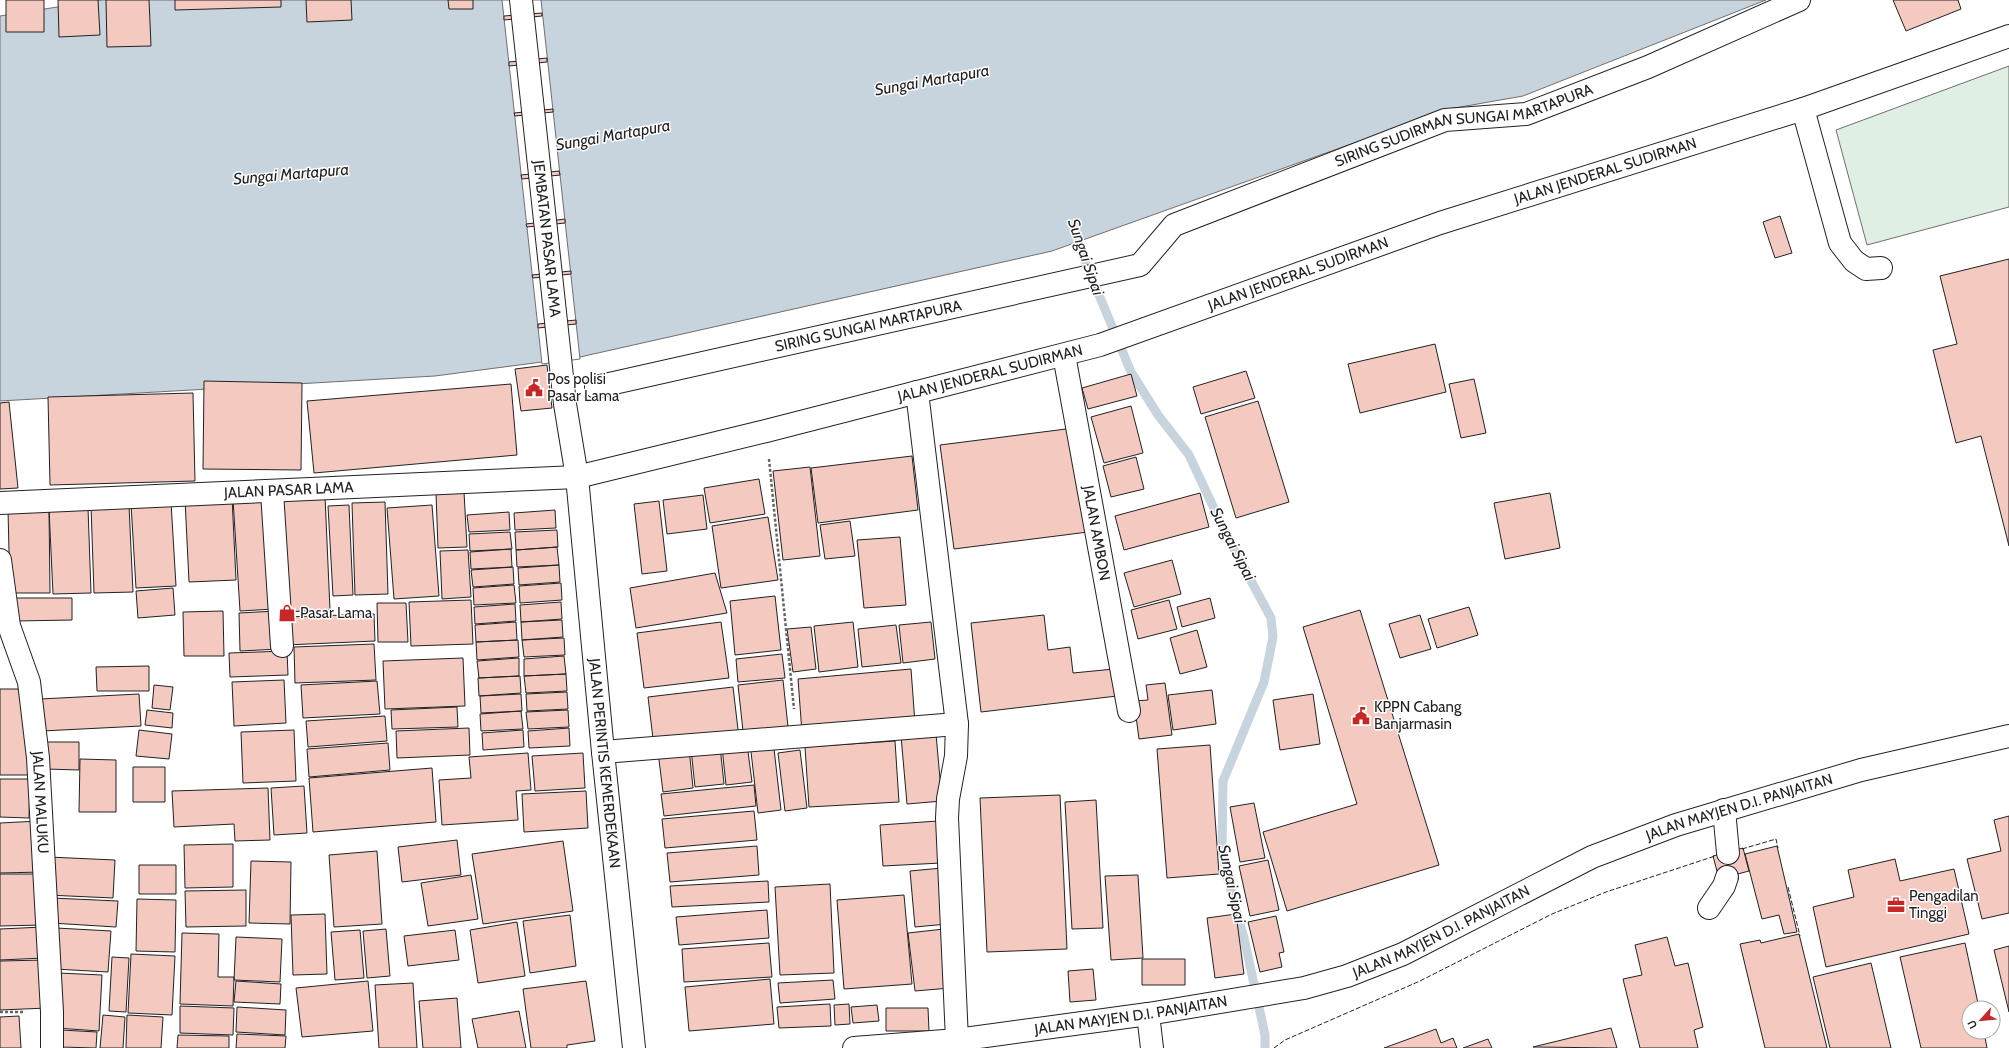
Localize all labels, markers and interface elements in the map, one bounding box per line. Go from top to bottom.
water label: Sungai Martapura [873,61,991,99]
street label: SIRING SUDIRMAN SUNGAI MARTAPURA [1332,80,1596,171]
water label: Sungai Martapura [554,116,672,154]
street label: JALAN JENDERAL SUDIRMAN [1511,134,1699,208]
street label: JEMBATAN PASAR LAMA [529,158,565,319]
water label: Sungai Martapura [232,159,350,189]
water label: Sungai Sipai [1064,216,1108,298]
street label: JALAN JENDERAL SUDIRMAN [1205,233,1391,315]
street label: SIRING SUNGAI MARTAPURA [773,296,964,356]
street label: JALAN JENDERAL SUDIRMAN [895,341,1085,406]
place label: Pos polisi Pasar Lama [547,370,620,405]
public building icon: Pos polisi Pasar Lama [524,378,544,398]
street label: JALAN PASAR LAMA [223,478,355,502]
street label: JALAN AMBON [1079,483,1114,582]
water label: Sungai Sipai [1206,504,1260,584]
shop icon: Pasar Lama [277,603,297,623]
place label: Pasar Lama [300,604,373,622]
street label: JALAN PERINTIS KEMERDEKAAN [585,656,624,869]
place label: KPPN Cabang Banjarmasin [1374,698,1462,733]
public building icon: KPPN Cabang Banjarmasin [1351,706,1371,726]
street label: JALAN MALUKU [28,749,52,854]
street label: JALAN MAYJEN D.I. PANJAITAN [1642,770,1835,845]
water label: Sungai Sipai [1214,843,1250,926]
street label: JALAN MAYJEN D.I. PANJAITAN [1349,881,1533,982]
place label: Pengadilan Tinggi [1909,887,1979,922]
office icon: Pengadilan Tinggi [1886,895,1906,915]
street label: JALAN MAYJEN D.I. PANJAITAN [1032,992,1229,1038]
north arrow [1961,1000,2001,1040]
text: U [1964,1018,1980,1031]

